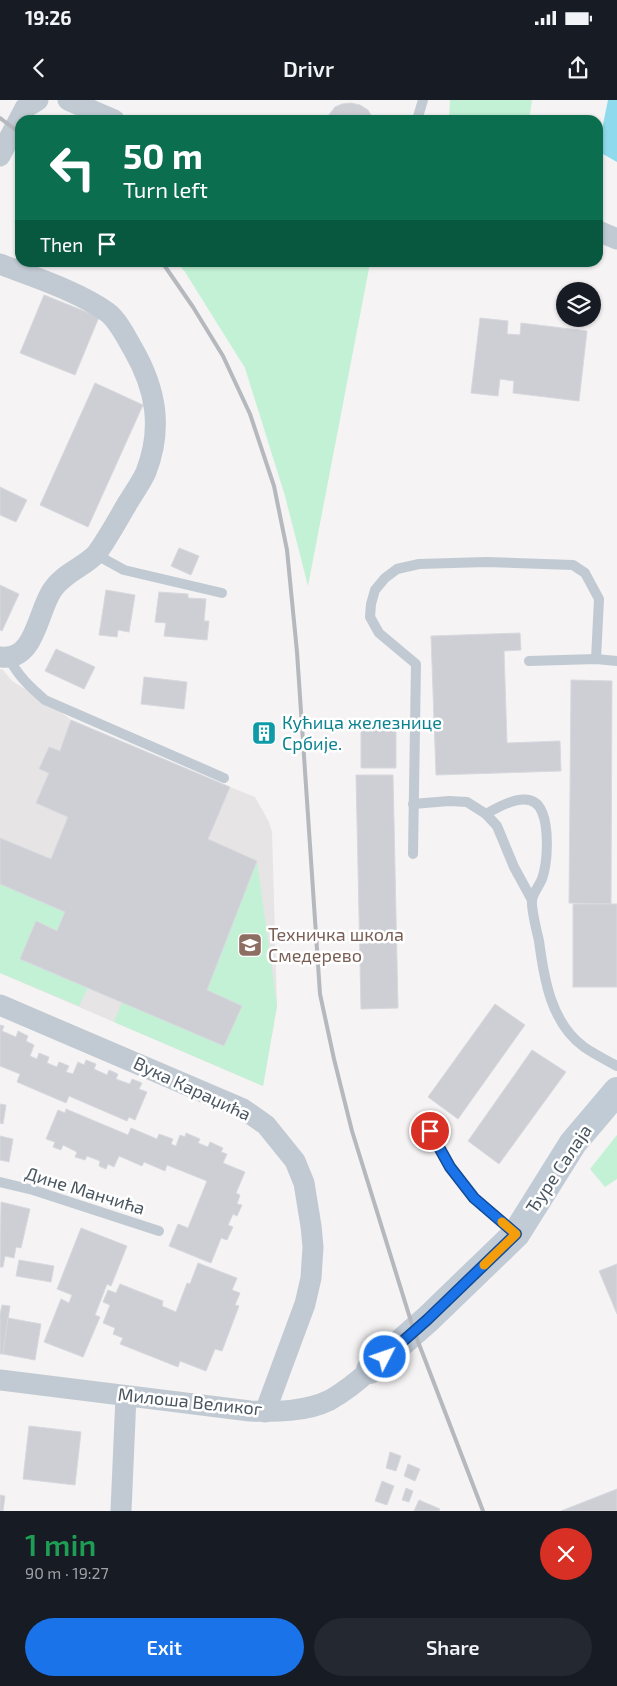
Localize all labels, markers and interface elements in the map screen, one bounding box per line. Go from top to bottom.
text: 19:26 [25,6,72,29]
icon: back [25,54,53,82]
icon: share [564,54,592,82]
text: Drivr [283,55,334,81]
text: 50 m [123,134,203,176]
icon: left [40,135,105,200]
text: Turn left [123,176,208,202]
icon: arrive [93,230,121,258]
text: Then [40,233,83,256]
map controls [556,282,601,327]
button: layers [556,282,601,327]
place label: Кућица железнице Србије. [282,711,442,754]
building icon: Кућица железнице Србије. [251,720,277,746]
place label: Техничка школа Смедерево [268,923,404,966]
school or university icon: Техничка школа Смедерево [237,932,263,958]
street label: Вука Караџића [130,1051,255,1125]
pin [409,1110,451,1152]
icon: arrive [416,1117,444,1145]
street label: Ђуре Салаја [521,1120,596,1217]
street label: Дине Манчића [23,1161,148,1219]
position arrow [358,1330,410,1382]
street label: Милоша Великог [117,1382,263,1420]
text: 1 min [25,1526,96,1562]
button: close [540,1528,592,1580]
text: 90 m · 19:27 [25,1563,109,1582]
button: Exit [25,1618,304,1676]
button: Share [314,1618,592,1676]

